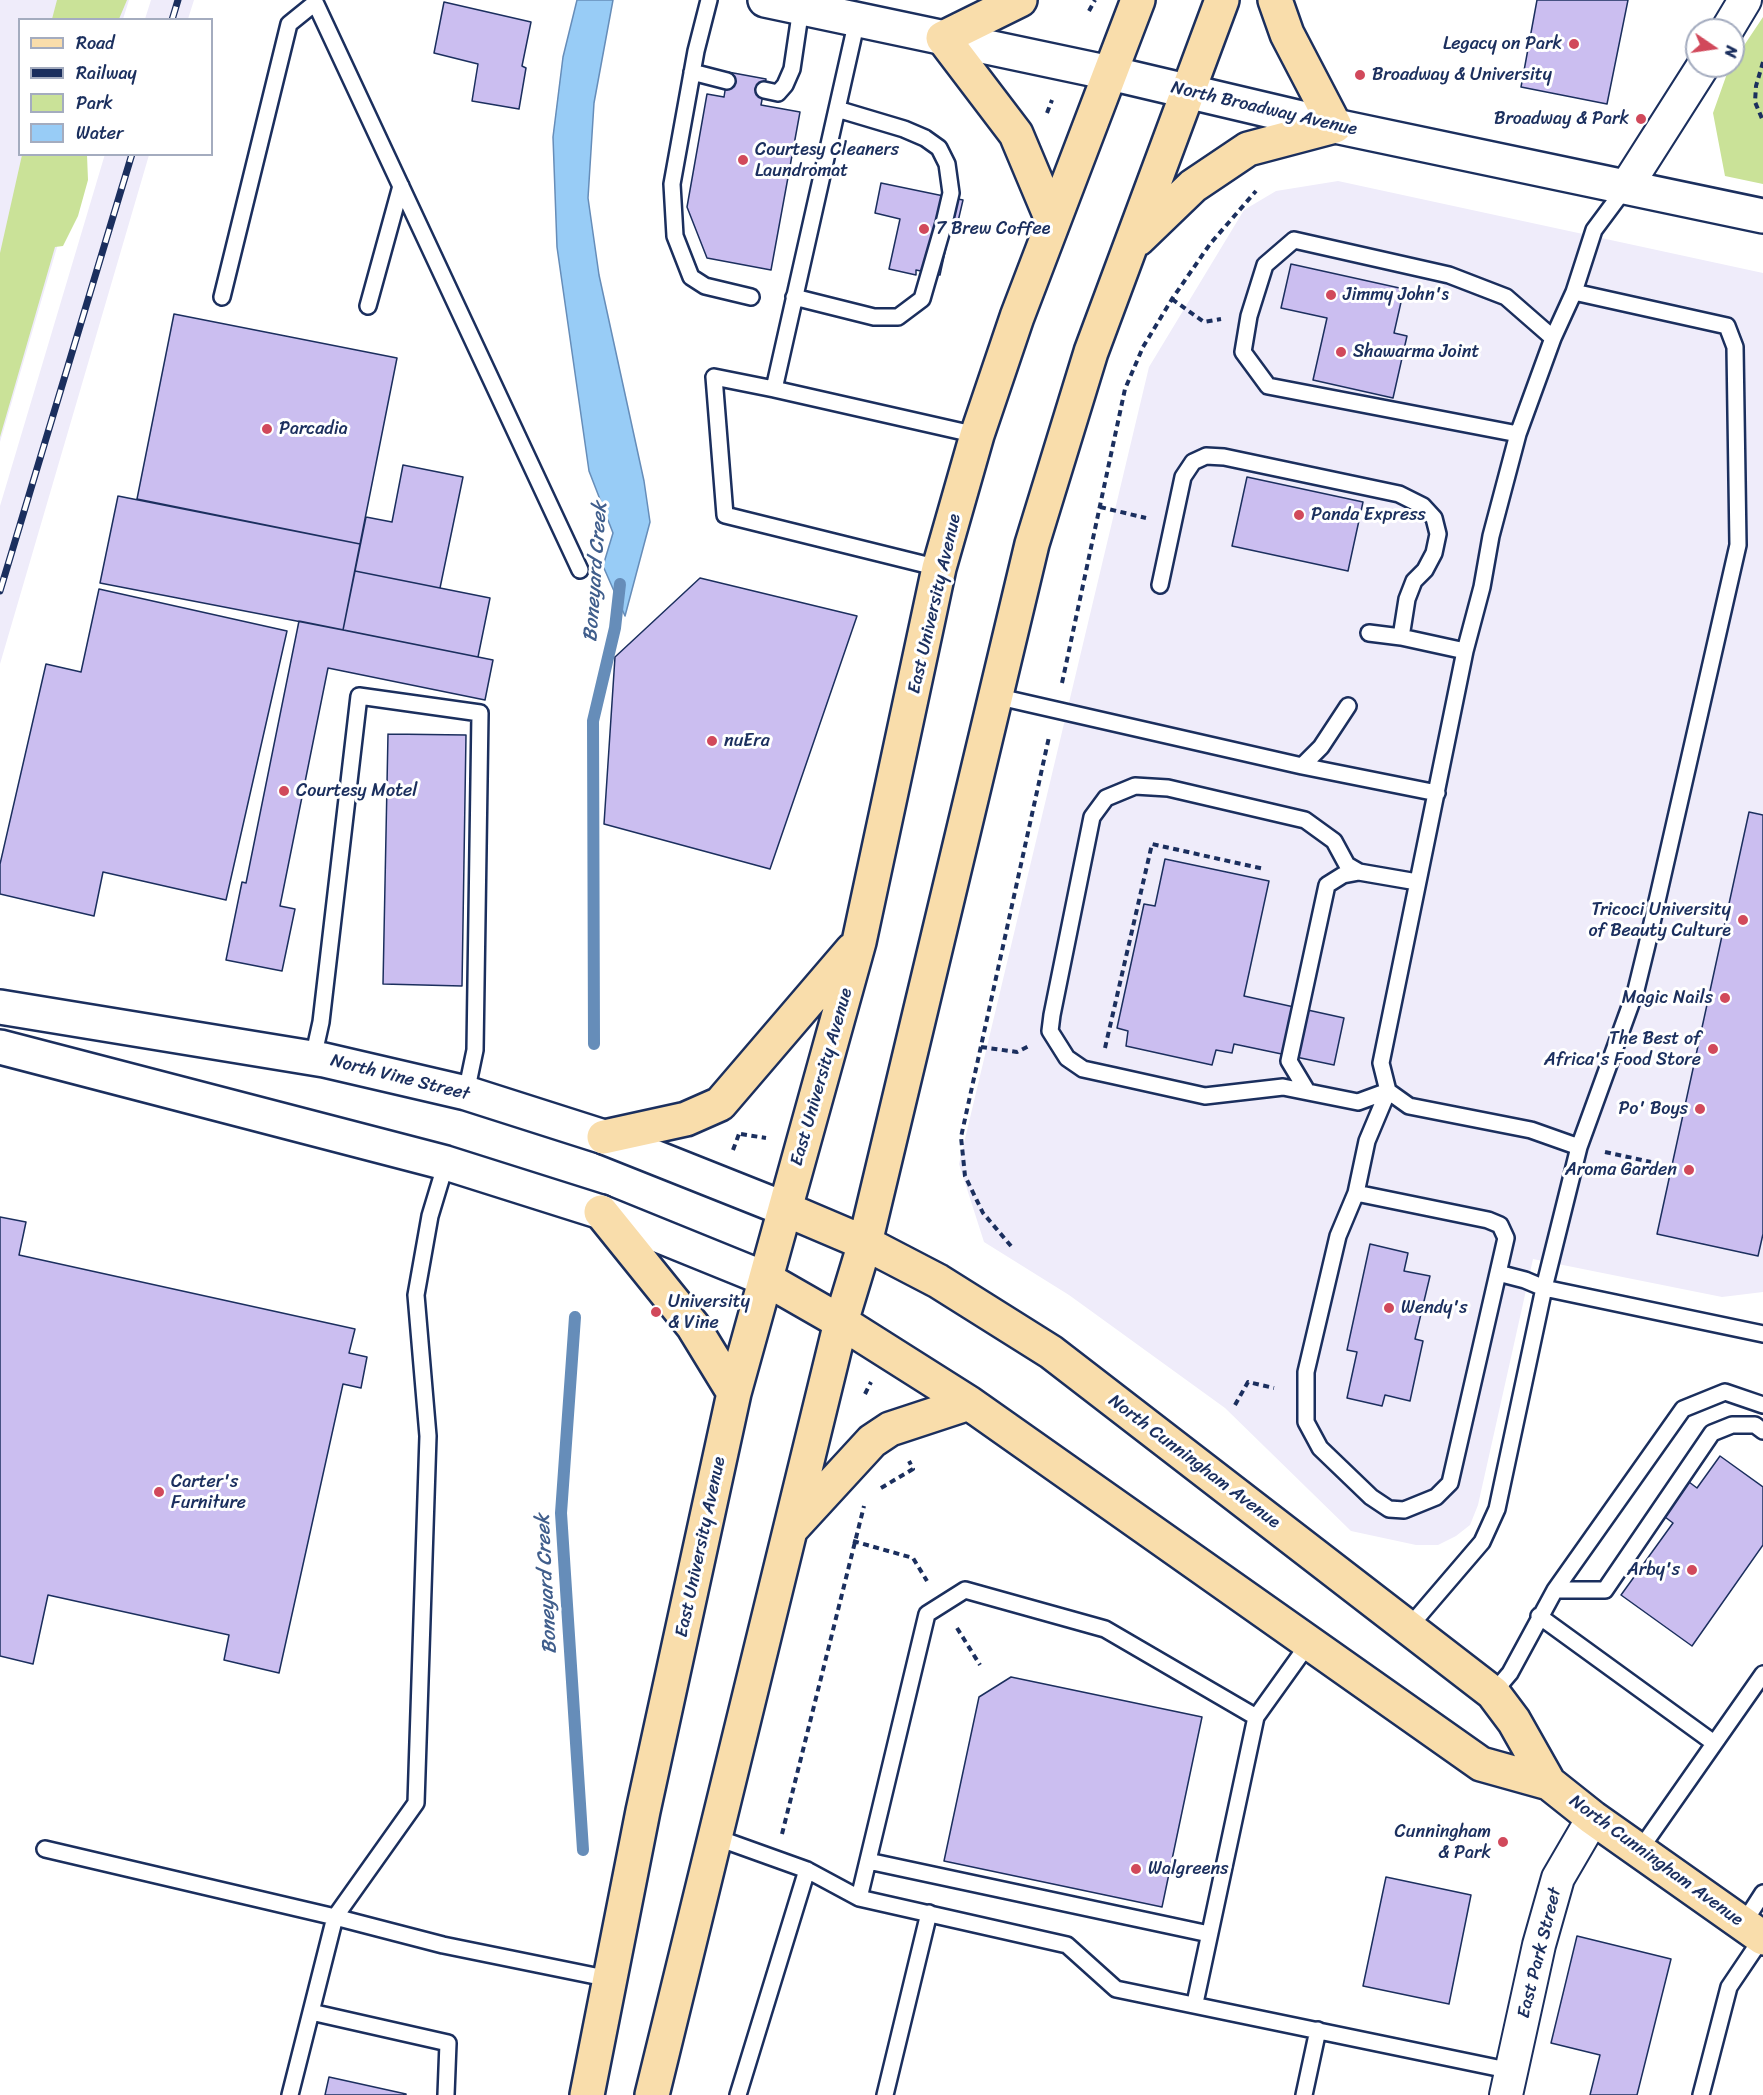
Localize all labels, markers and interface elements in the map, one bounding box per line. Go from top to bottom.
legend [18,18,213,156]
north arrow [1685,18,1745,78]
text: Road [76,27,115,59]
place label: Legacy on Park [1443,33,1562,55]
marker: Legacy on Park [1567,37,1581,51]
text: N [1716,43,1746,60]
text: Railway [76,57,137,89]
place label: Broadway & University [1372,64,1552,86]
marker: Broadway & University [1353,68,1367,82]
street label: North Broadway Avenue [1169,77,1359,141]
text: Park [76,87,113,119]
place label: Broadway & Park [1494,108,1629,130]
marker: Broadway & Park [1634,112,1648,126]
text: Water [76,117,123,149]
place label: Courtesy Cleaners Laundromat [755,139,899,182]
marker: Courtesy Cleaners Laundromat [736,153,750,167]
place label: 7 Brew Coffee [936,218,1050,240]
marker: 7 Brew Coffee [917,222,931,236]
place label: Jimmy John's [1343,284,1449,306]
marker: Jimmy John's [1324,288,1338,302]
place label: Shawarma Joint [1353,341,1479,363]
marker: Shawarma Joint [1334,345,1348,359]
place label: Parcadia [279,418,348,440]
marker: Parcadia [260,422,274,436]
water label: Boneyard Creek [579,501,613,643]
place label: Panda Express [1311,504,1426,526]
marker: Panda Express [1292,508,1306,522]
street label: East University Avenue [904,512,966,696]
place label: nuEra [724,730,770,752]
marker: nuEra [705,734,719,748]
place label: Courtesy Motel [296,780,417,802]
marker: Courtesy Motel [277,784,291,798]
place label: Tricoci University of Beauty Culture [1588,899,1731,942]
marker: Tricoci University of Beauty Culture [1736,913,1750,927]
street label: East University Avenue [786,986,858,1168]
place label: Magic Nails [1622,987,1713,1009]
marker: Magic Nails [1718,991,1732,1005]
place label: The Best of Africa's Food Store [1544,1028,1701,1070]
marker: The Best of Africa's Food Store [1706,1042,1720,1056]
street label: North Vine Street [328,1050,472,1106]
place label: Po' Boys [1618,1098,1688,1120]
marker: Po' Boys [1693,1102,1707,1116]
place label: Aroma Garden [1565,1159,1677,1181]
marker: Aroma Garden [1682,1163,1696,1177]
place label: University & Vine [668,1291,750,1334]
place label: Wendy's [1401,1297,1468,1319]
marker: Wendy's [1382,1301,1396,1315]
marker: University & Vine [649,1305,663,1319]
street label: North Cunningham Avenue [1104,1390,1284,1534]
street label: East University Avenue [671,1455,731,1639]
place label: Carter's Furniture [171,1471,246,1514]
marker: Carter's Furniture [152,1485,166,1499]
water label: Boneyard Creek [531,1513,563,1655]
place label: Arby's [1627,1559,1680,1581]
marker: Arby's [1685,1563,1699,1577]
street label: North Cunningham Avenue [1565,1791,1747,1931]
place label: Cunningham & Park [1395,1821,1491,1864]
marker: Cunningham & Park [1496,1835,1510,1849]
place label: Walgreens [1148,1858,1228,1880]
marker: Walgreens [1129,1862,1143,1876]
street label: East Park Street [1513,1886,1567,2020]

